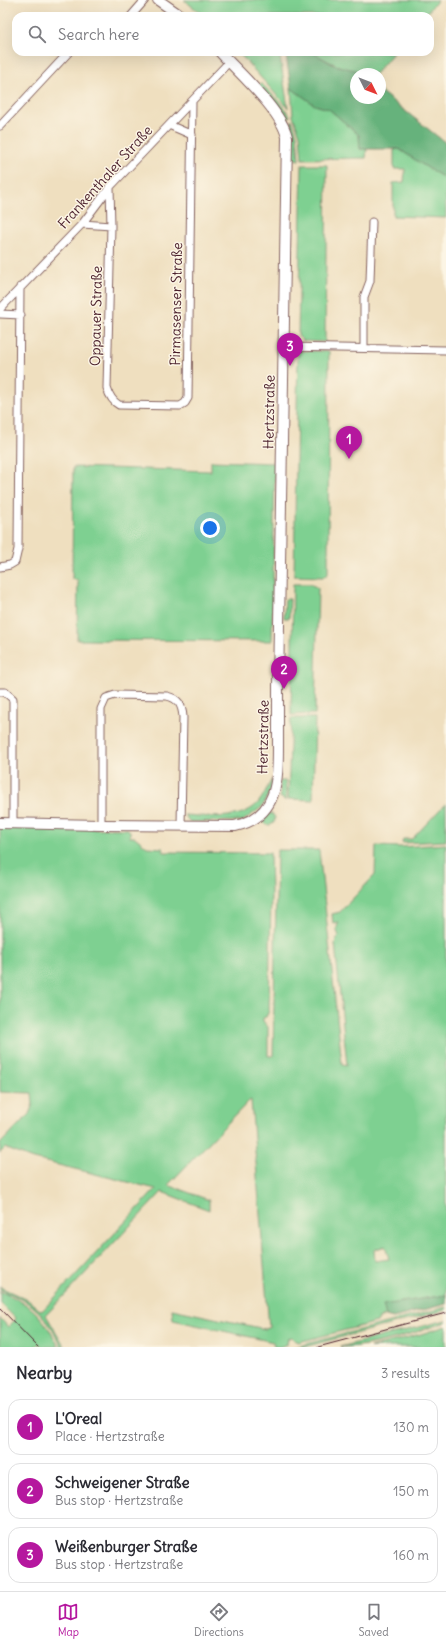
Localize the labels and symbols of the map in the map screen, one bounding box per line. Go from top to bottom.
north arrow [350,68,386,104]
street label: Frankenthaler Straße [54,122,156,232]
street label: Pirmasenser Straße [166,242,186,366]
street label: Oppauer Straße [86,266,106,366]
pin: 3 [277,333,303,366]
street label: Hertzstraße [259,375,279,449]
pin: 1 [336,426,362,459]
your location [200,518,220,538]
pin: 2 [271,656,297,689]
street label: Hertzstraße [253,700,273,774]

